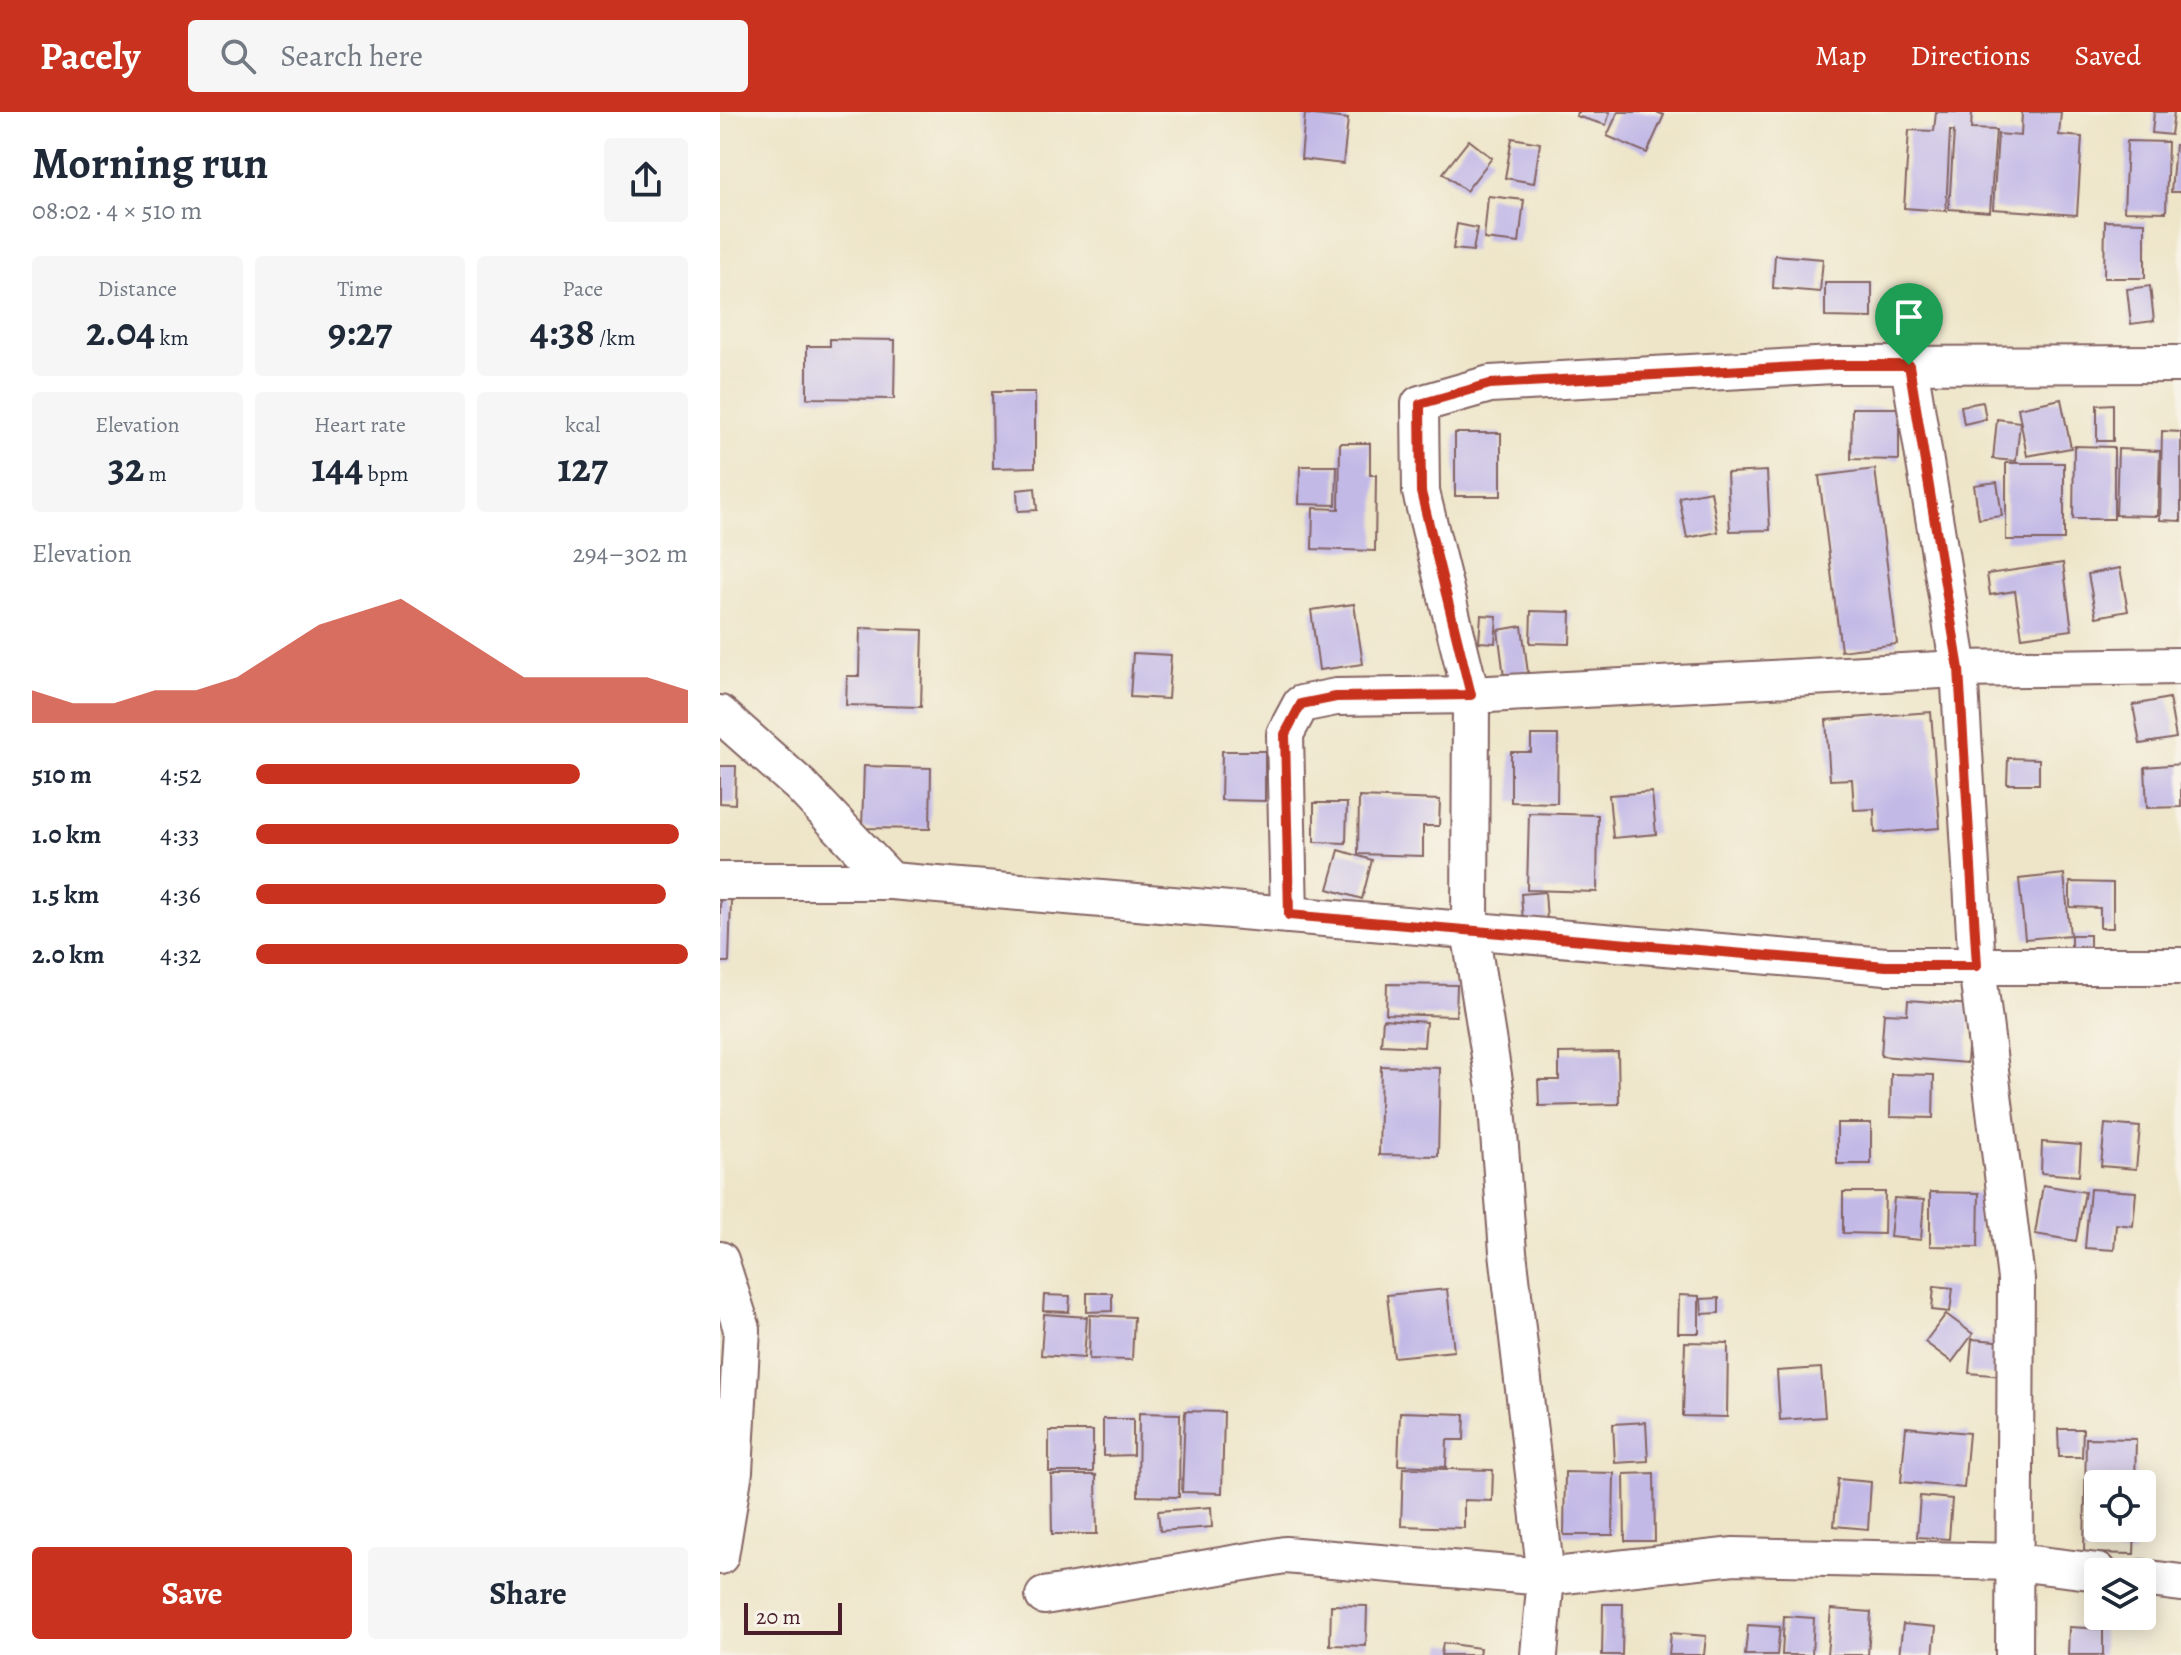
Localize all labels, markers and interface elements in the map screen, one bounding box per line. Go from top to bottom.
search box [188,20,748,92]
text: Pacely [40,30,140,82]
icon: search [216,34,260,78]
text: Search here [280,36,423,76]
text: Map [1815,37,1866,75]
text: Directions [1910,37,2031,75]
text: Saved [2075,37,2141,75]
text: Morning run [32,133,268,193]
button: share [604,138,688,222]
text: 08:02 · 4 × 510 m [32,193,202,228]
text: Distance [98,274,177,304]
text: Time [337,274,383,304]
text: Pace [562,274,603,304]
pin [1875,283,1943,365]
icon: arrive [1887,295,1931,339]
text: 2.04 [86,304,155,359]
text: 9:27 [328,304,392,359]
text: 4:38 [530,304,595,359]
text: km [155,323,189,353]
text: /km [595,323,635,353]
text: Elevation [95,410,180,440]
text: Heart rate [314,410,406,440]
text: kcal [565,410,600,440]
text: 32 [108,440,144,495]
text: 144 [311,440,363,495]
text: 127 [557,440,608,495]
text: m [144,459,167,489]
text: bpm [363,459,409,489]
text: Elevation [32,536,132,571]
text: 294–302 m [572,536,688,571]
text: 510 m [32,757,92,792]
text: 4:52 [160,757,202,792]
text: 1.0 km [32,817,101,852]
text: 4:33 [160,817,200,852]
text: 1.5 km [32,877,99,912]
text: 4:36 [160,877,201,912]
text: 2.0 km [32,937,105,972]
text: 4:32 [160,937,201,972]
map controls [2084,1470,2156,1630]
button: locate [2084,1470,2156,1542]
button: Save [32,1547,352,1639]
button: Share [368,1547,688,1639]
button: layers [2084,1558,2156,1630]
scale bar [744,1599,842,1635]
text: 20 m [756,1602,801,1632]

